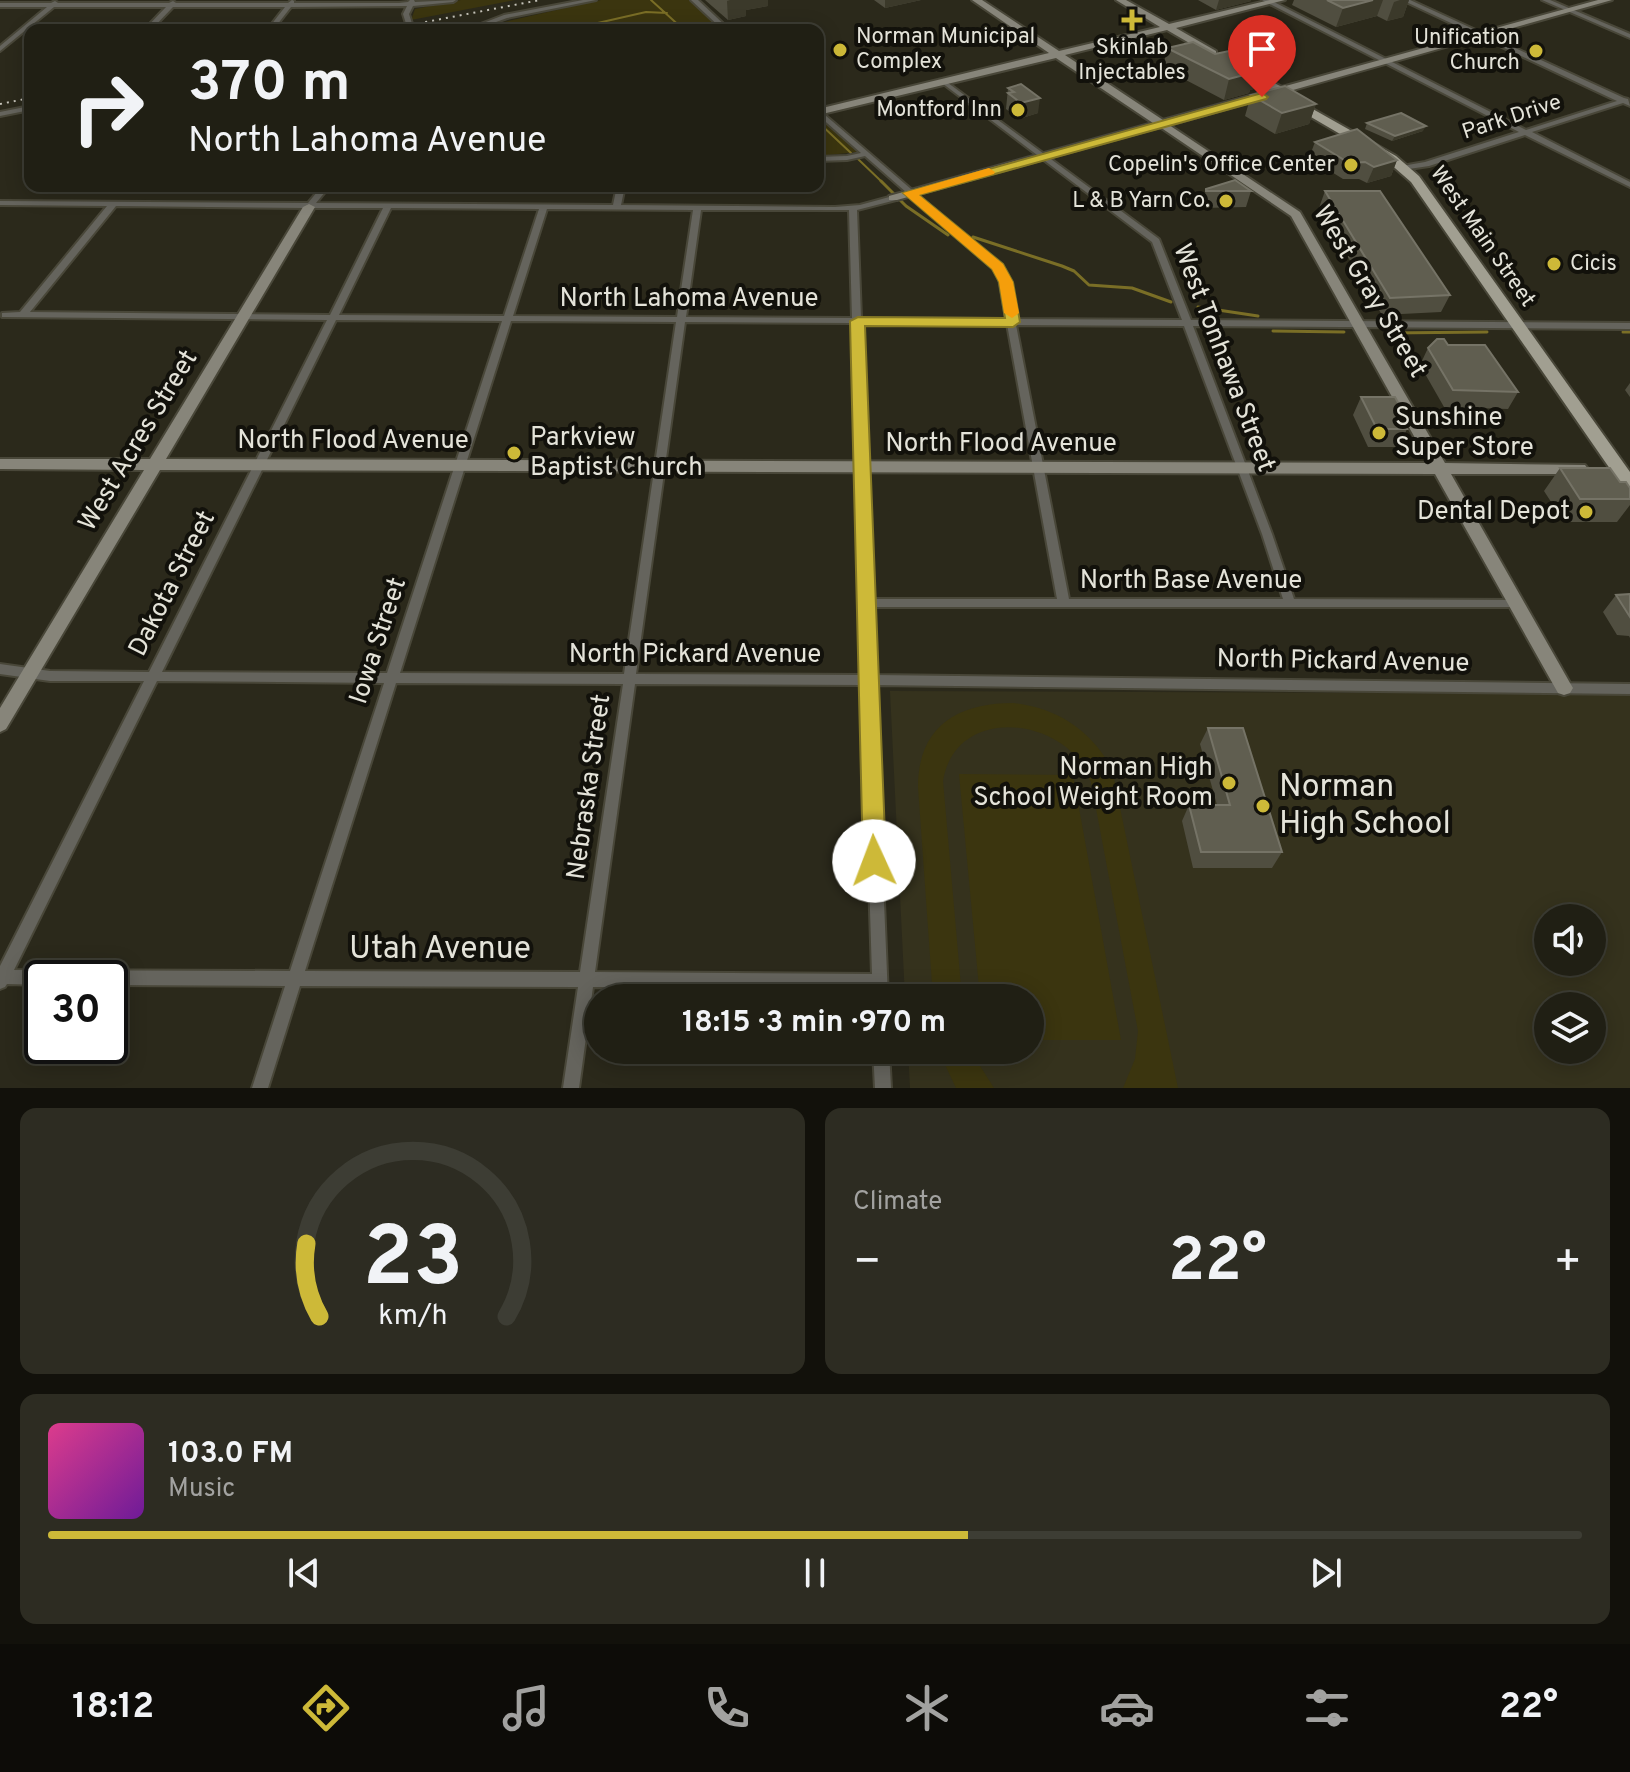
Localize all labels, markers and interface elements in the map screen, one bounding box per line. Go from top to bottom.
marker: Skinlab Injectables [1121,9,1143,31]
pin [1228,15,1296,97]
place label: Norman Municipal Complex [856,24,1035,76]
place label: Unification Church [1414,25,1520,77]
icon: arrive [1240,27,1284,71]
place label: Skinlab Injectables [1078,35,1186,87]
marker: Norman Municipal Complex [831,41,849,59]
marker: Unification Church [1527,42,1545,60]
text: 370 m [188,50,351,120]
icon: right [56,56,160,160]
street label: Park Drive [1459,89,1565,147]
place label: Montford Inn [876,97,1002,124]
marker: Montford Inn [1009,101,1027,119]
text: North Lahoma Avenue [188,119,546,165]
place label: Copelin's Office Center [1108,152,1335,179]
marker: Copelin's Office Center [1342,156,1360,174]
street label: West Main Street [1423,161,1541,313]
place label: L & B Yarn Co. [1072,188,1210,215]
marker: L & B Yarn Co. [1217,192,1235,210]
street label: West Gray Street [1305,200,1433,384]
street label: West Tonhawa Street [1164,239,1282,477]
place label: Cicis [1570,251,1617,278]
marker: Cicis [1545,255,1563,273]
street label: North Lahoma Avenue [560,283,818,316]
street label: West Acres Street [72,344,206,538]
place label: Sunshine Super Store [1395,402,1534,465]
place label: Parkview Baptist Church [530,422,703,485]
marker: Sunshine Super Store [1370,424,1388,442]
street label: North Flood Avenue [237,425,469,458]
street label: North Flood Avenue [885,428,1117,461]
marker: Parkview Baptist Church [505,444,523,462]
place label: Dental Depot [1417,496,1570,529]
marker: Dental Depot [1577,503,1595,521]
street label: Dakota Street [122,506,224,662]
street label: North Base Avenue [1080,565,1302,598]
street label: Iowa Street [343,573,415,709]
street label: North Pickard Avenue [569,639,821,672]
street label: North Pickard Avenue [1216,643,1470,681]
street label: Nebraska Street [561,692,619,882]
place label: Norman High School Weight Room [973,752,1213,815]
place label: Norman High School [1279,768,1451,845]
marker: Norman High School Weight Room [1220,774,1238,792]
marker: Norman High School [1254,797,1272,815]
position arrow [832,819,916,903]
map controls [1534,904,1606,1064]
button: sound [1534,904,1606,976]
street label: Utah Avenue [349,930,531,970]
speed limit sign: 30 [24,960,128,1064]
button: layers [1534,992,1606,1064]
text: 18:15 · 3 min · 970 m [682,1005,946,1042]
text: Climate [853,1186,942,1219]
text: 23 [362,1210,463,1315]
text: 22° [1168,1226,1267,1302]
text: − [853,1236,881,1292]
text: + [1554,1236,1582,1292]
text: km/h [378,1299,447,1335]
text: 103.0 FM [168,1436,293,1473]
text: Music [168,1473,235,1506]
icon: previous [282,1551,326,1595]
icon: pause [793,1551,837,1595]
icon: next [1304,1551,1348,1595]
icon: directions [298,1680,354,1736]
icon: music [498,1680,554,1736]
icon: phone [699,1680,755,1736]
icon: climate [899,1680,955,1736]
icon: car [1099,1680,1155,1736]
icon: filters [1299,1680,1355,1736]
text: 18:12 [72,1685,154,1731]
text: 22° [1499,1685,1558,1731]

